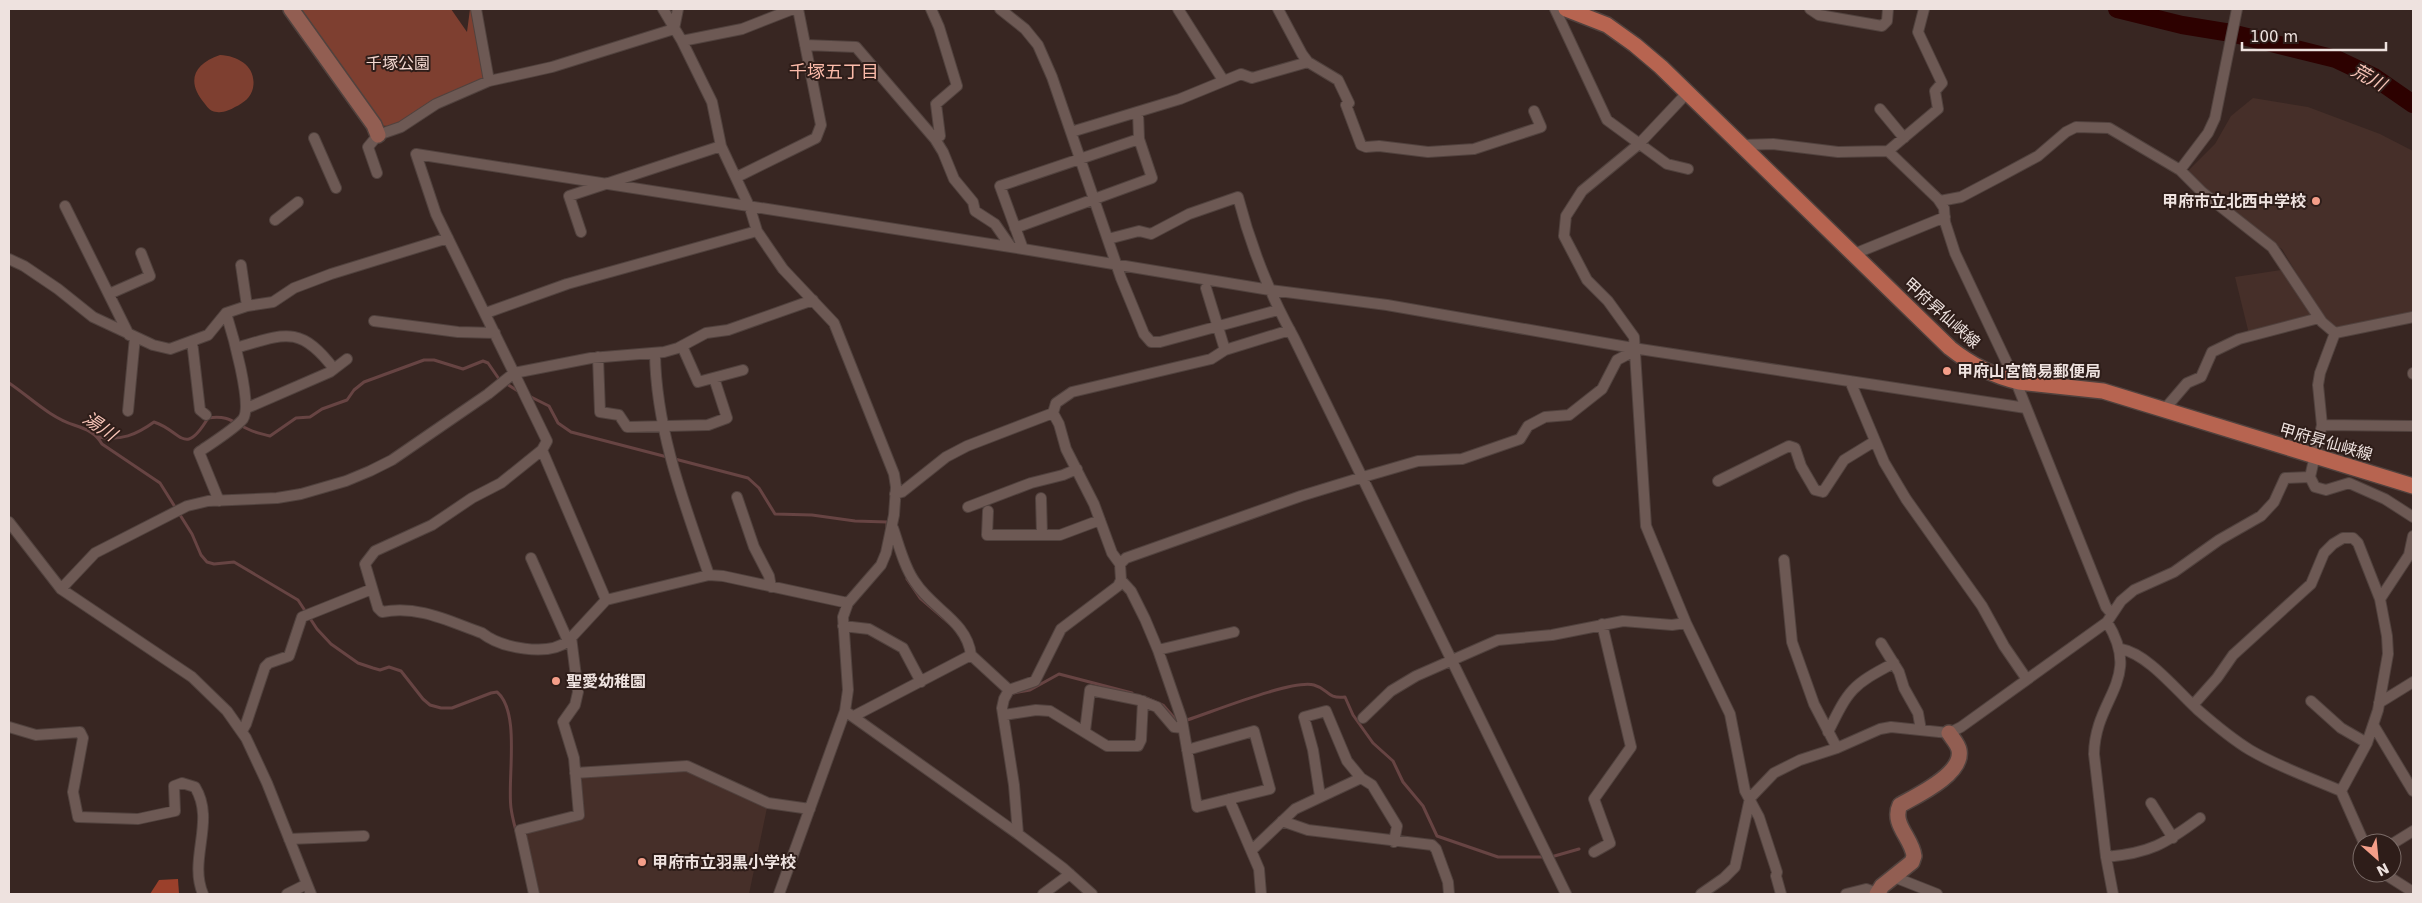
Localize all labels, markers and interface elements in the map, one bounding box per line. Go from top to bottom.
scale bar [2242,20,2386,52]
text: 100 m [2250,28,2298,46]
park label: 千塚公園 [366,54,430,73]
water label: 荒川 [2348,59,2392,96]
district label: 千塚五丁目 [789,61,879,82]
place label: 甲府市立北西中学校 [2162,192,2306,211]
marker: 甲府市立北西中学校 [2310,195,2322,207]
street label: 甲府昇仙峡線 [1900,274,1984,352]
place label: 甲府山宮簡易郵便局 [1957,362,2101,381]
marker: 甲府山宮簡易郵便局 [1941,365,1953,377]
water label: 湯川 [79,407,122,446]
street label: 甲府昇仙峡線 [2277,420,2375,464]
place label: 聖愛幼稚園 [566,672,646,691]
marker: 聖愛幼稚園 [550,675,562,687]
north arrow [2352,833,2402,883]
place label: 甲府市立羽黒小学校 [652,853,796,872]
marker: 甲府市立羽黒小学校 [636,856,648,868]
text: N [2374,860,2392,879]

